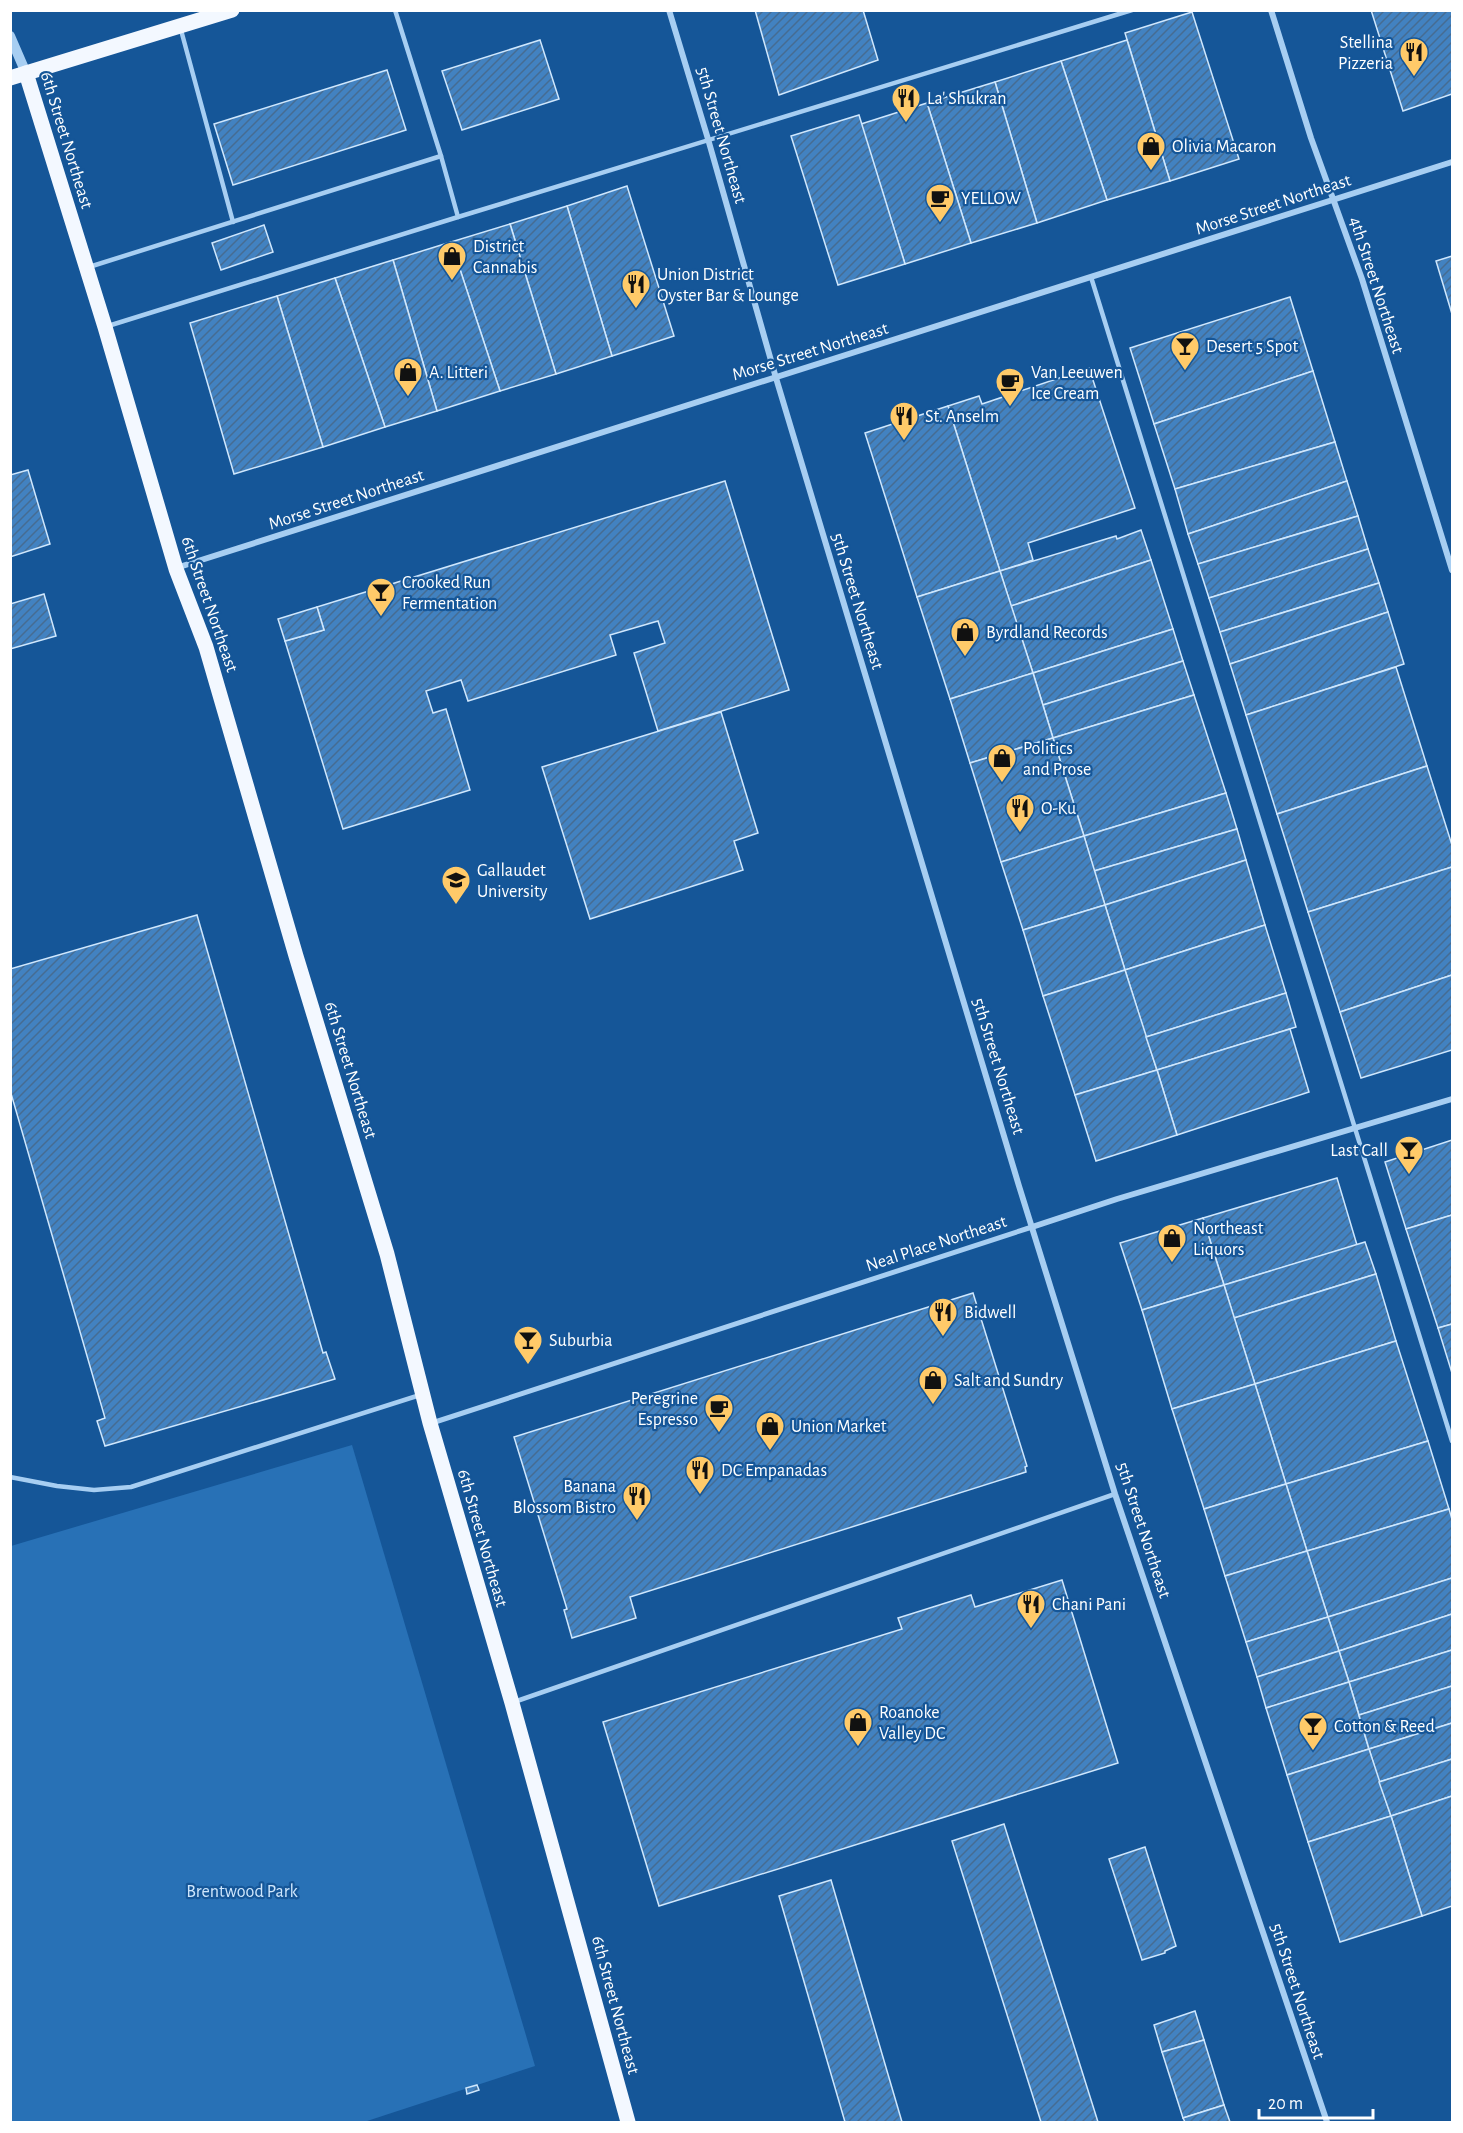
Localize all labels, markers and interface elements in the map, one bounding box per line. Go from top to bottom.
place label: Stellina Pizzeria [1338,34,1393,73]
restaurant icon: Stellina Pizzeria [1398,36,1430,78]
street label: 5th Street Northeast [693,65,749,206]
street label: 6th Street Northeast [37,70,96,211]
restaurant icon: La' Shukran [890,82,922,124]
place label: La' Shukran [927,90,1006,108]
shop icon: Olivia Macaron [1135,130,1167,172]
place label: Olivia Macaron [1172,138,1276,156]
street label: Morse Street Northeast [1193,171,1353,239]
cafe icon: YELLOW [924,182,956,224]
place label: YELLOW [961,190,1021,208]
street label: 4th Street Northeast [1345,215,1407,356]
place label: District Cannabis [473,238,537,277]
shop icon: District Cannabis [436,240,468,282]
place label: Union District Oyster Bar & Lounge [657,266,799,305]
restaurant icon: Union District Oyster Bar & Lounge [620,268,652,310]
street label: Morse Street Northeast [730,320,891,384]
bar icon: Desert 5 Spot [1169,330,1201,372]
place label: Desert 5 Spot [1206,338,1298,356]
shop icon: A. Litteri [392,356,424,398]
place label: A. Litteri [429,364,488,382]
place label: Van Leeuwen Ice Cream [1031,364,1123,403]
cafe icon: Van Leeuwen Ice Cream [994,366,1026,408]
restaurant icon: St. Anselm [888,400,920,442]
place label: St. Anselm [925,408,999,426]
street label: Morse Street Northeast [266,466,426,534]
street label: 5th Street Northeast [828,531,886,672]
street label: 6th Street Northeast [177,534,241,675]
place label: Crooked Run Fermentation [402,574,497,613]
bar icon: Crooked Run Fermentation [365,576,397,618]
shop icon: Byrdland Records [949,616,981,658]
place label: Byrdland Records [986,624,1108,642]
place label: Politics and Prose [1023,740,1091,779]
shop icon: Politics and Prose [986,742,1018,784]
restaurant icon: O-Ku [1004,792,1036,834]
place label: O-Ku [1041,800,1076,818]
place label: Gallaudet University [477,862,548,901]
school or university icon: Gallaudet University [440,864,472,906]
street label: 5th Street Northeast [969,996,1027,1137]
street label: 6th Street Northeast [321,1000,380,1141]
bar icon: Last Call [1393,1134,1425,1176]
place label: Last Call [1330,1142,1388,1160]
street label: Neal Place Northeast [864,1213,1009,1275]
place label: Northeast Liquors [1193,1220,1264,1259]
shop icon: Northeast Liquors [1156,1222,1188,1264]
restaurant icon: Bidwell [927,1296,959,1338]
place label: Bidwell [964,1304,1016,1322]
bar icon: Suburbia [512,1324,544,1366]
place label: Suburbia [549,1332,613,1350]
shop icon: Salt and Sundry [917,1364,949,1406]
place label: Salt and Sundry [954,1372,1063,1390]
place label: Peregrine Espresso [631,1390,698,1429]
cafe icon: Peregrine Espresso [703,1392,735,1434]
shop icon: Union Market [754,1410,786,1452]
place label: Union Market [791,1418,887,1436]
restaurant icon: DC Empanadas [684,1454,716,1496]
street label: 5th Street Northeast [1113,1460,1174,1601]
place label: DC Empanadas [721,1462,827,1480]
street label: 6th Street Northeast [454,1467,510,1609]
place label: Banana Blossom Bistro [513,1478,616,1517]
restaurant icon: Banana Blossom Bistro [621,1480,653,1522]
restaurant icon: Chani Pani [1015,1588,1047,1630]
place label: Chani Pani [1052,1596,1126,1614]
place label: Roanoke Valley DC [879,1704,945,1743]
shop icon: Roanoke Valley DC [842,1706,874,1748]
bar icon: Cotton & Reed [1297,1710,1329,1752]
place label: Cotton & Reed [1334,1718,1435,1736]
park label: Brentwood Park [186,1883,299,1901]
street label: 5th Street Northeast [1267,1921,1328,2062]
street label: 6th Street Northeast [588,1934,642,2077]
scale bar [1259,2082,1373,2120]
text: 20 m [1268,2095,1303,2113]

